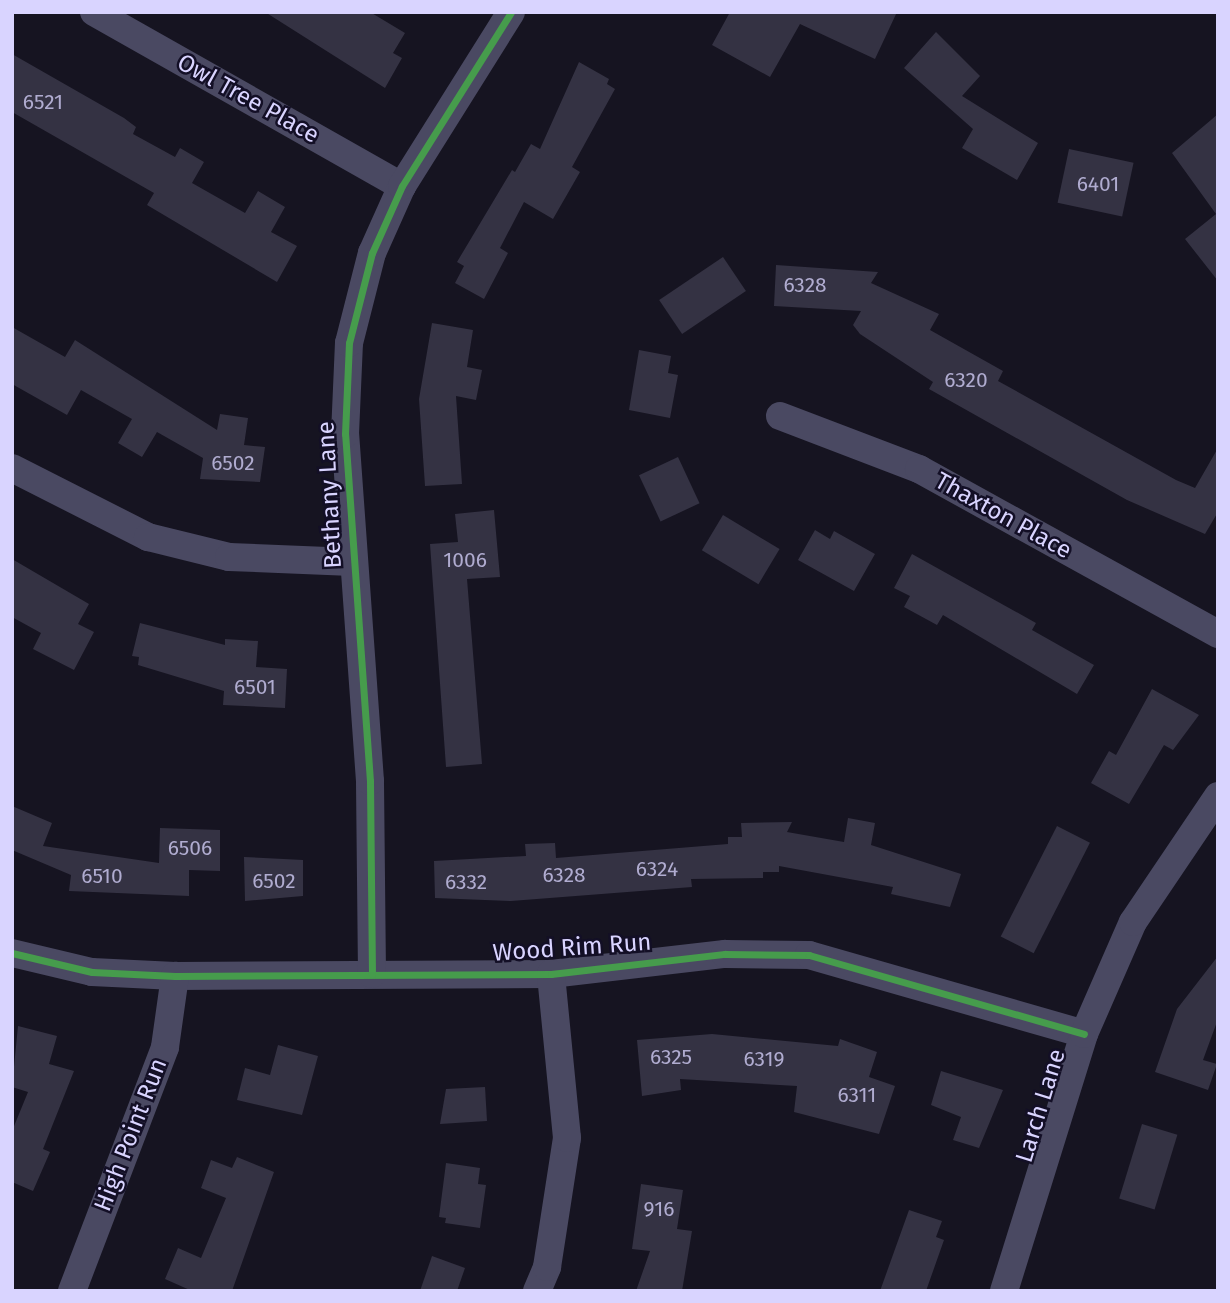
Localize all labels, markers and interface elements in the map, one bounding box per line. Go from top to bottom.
street label: Owl Tree Place [172,48,324,150]
house number: 6521 [23,89,63,115]
house number: 6401 [1077,171,1119,197]
house number: 6328 [783,272,827,298]
house number: 6320 [944,367,988,393]
street label: Bethany Lane [312,421,348,569]
house number: 6502 [211,450,255,476]
street label: Thaxton Place [930,467,1076,565]
house number: 1006 [443,547,487,573]
house number: 6501 [234,674,276,700]
house number: 6506 [168,835,212,861]
house number: 6324 [636,856,678,882]
house number: 6328 [542,862,586,888]
house number: 6510 [81,863,123,889]
house number: 6502 [252,868,296,894]
house number: 6332 [445,869,487,895]
street label: Wood Rim Run [492,928,652,968]
house number: 6325 [650,1044,692,1070]
house number: 6319 [743,1046,785,1072]
street label: Larch Lane [1010,1046,1072,1166]
street label: High Point Run [89,1054,173,1216]
house number: 6311 [838,1082,876,1108]
house number: 916 [644,1196,674,1222]

